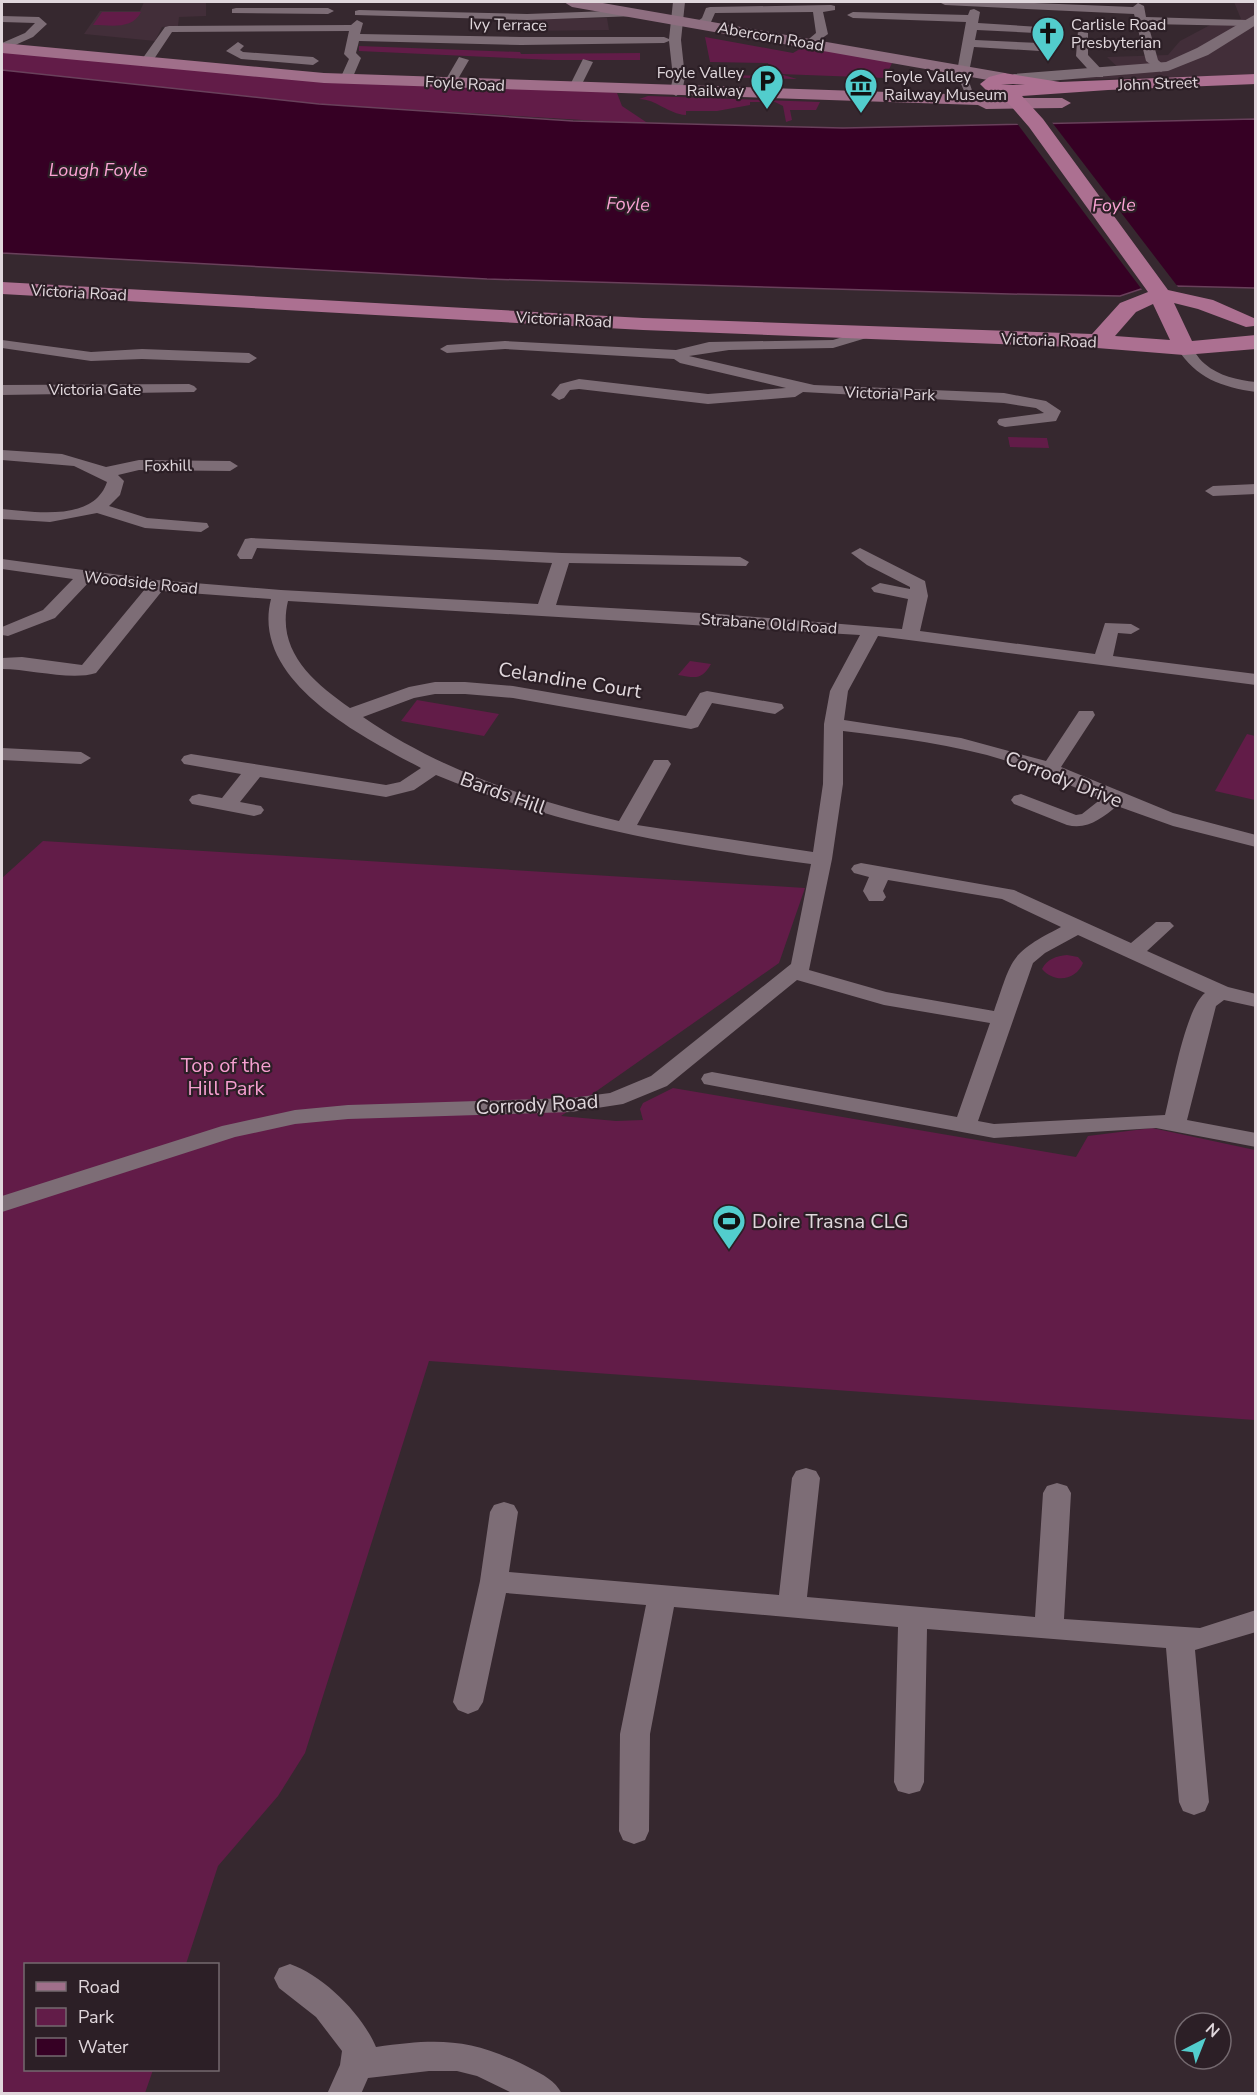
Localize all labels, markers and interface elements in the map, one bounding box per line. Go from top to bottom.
street label: Ivy Terrace [469,13,547,37]
place label: Carlisle Road Presbyterian [1071,14,1166,54]
church icon: Carlisle Road Presbyterian [1030,15,1066,62]
street label: Abercorn Road [716,17,826,57]
place label: Foyle Valley Railway [657,62,745,102]
parking icon: Foyle Valley Railway [749,63,785,110]
place label: Foyle Valley Railway Museum [884,66,1007,106]
museum icon: Foyle Valley Railway Museum [843,67,879,114]
street label: Foyle Road [424,71,505,97]
street label: John Street [1117,72,1199,96]
water label: Lough Foyle [49,158,148,182]
water label: Foyle [606,191,651,217]
water label: Foyle [1092,193,1136,217]
street label: Victoria Road [30,279,127,306]
street label: Victoria Road [515,306,612,333]
street label: Victoria Road [1000,328,1097,354]
street label: Victoria Gate [48,379,141,401]
street label: Victoria Park [843,381,937,407]
street label: Foxhill [144,455,192,477]
street label: Woodside Road [83,566,199,600]
street label: Strabane Old Road [700,608,838,640]
street label: Celandine Court [496,656,644,705]
street label: Corrody Drive [1001,745,1126,814]
street label: Bards Hill [456,766,549,821]
park label: Top of the Hill Park [181,1052,271,1102]
street label: Corrody Road [475,1088,599,1121]
sports icon: Doire Trasna CLG [711,1203,747,1250]
place label: Doire Trasna CLG [752,1208,908,1235]
legend [24,1963,219,2071]
text: Road [78,1975,120,1999]
text: Park [78,2005,115,2029]
north arrow [1173,2011,1233,2071]
text: N [1201,2018,1224,2043]
text: Water [78,2035,129,2059]

